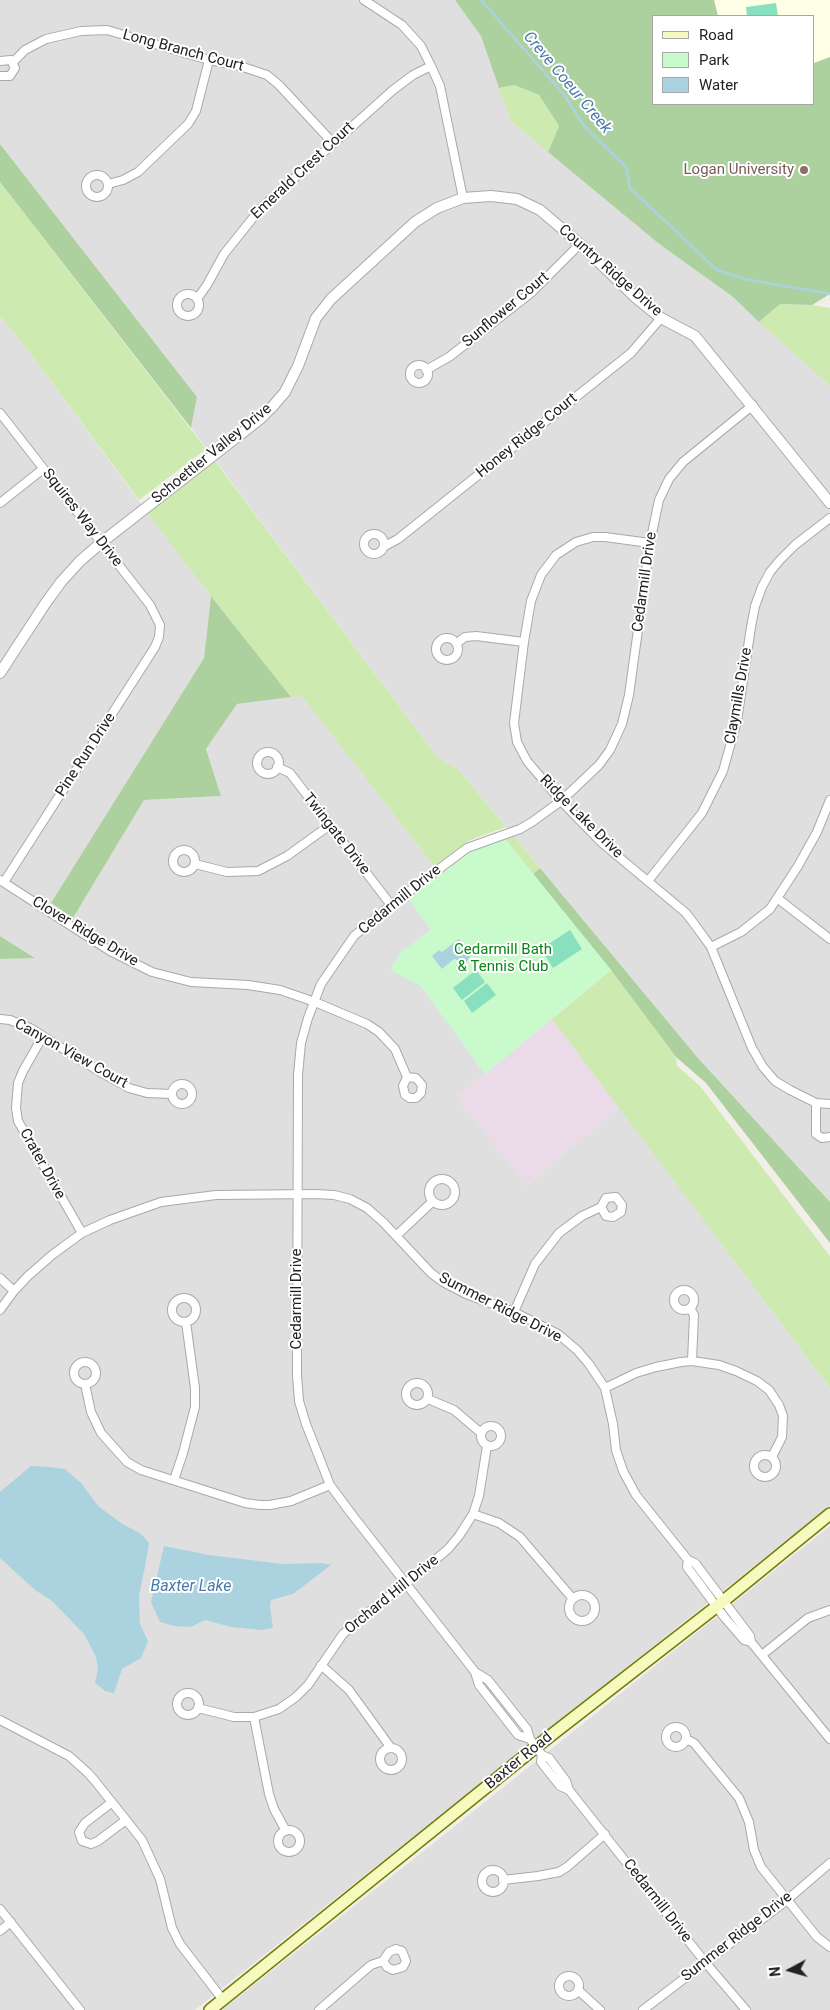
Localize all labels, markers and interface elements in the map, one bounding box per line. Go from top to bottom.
legend [652,15,815,105]
street label: Long Branch Court [121,26,245,76]
text: Road [699,26,733,44]
water label: Creve Coeur Creek [519,28,615,138]
text: Park [699,51,729,69]
text: Water [699,76,738,94]
street label: Emerald Crest Court [248,119,358,223]
place label: Logan University [684,161,794,179]
marker: Logan University [798,164,810,176]
street label: Country Ridge Drive [555,221,665,321]
street label: Sunflower Court [459,269,553,351]
street label: Honey Ridge Court [473,390,581,482]
street label: Schoettler Valley Drive [149,400,275,508]
street label: Squires Way Drive [38,465,126,571]
street label: Cedarmill Drive [629,531,661,633]
street label: Claymills Drive [722,646,756,746]
street label: Pine Run Drive [52,710,120,800]
street label: Ridge Lake Drive [536,772,626,862]
street label: Twingate Drive [299,790,373,878]
street label: Cedarmill Drive [355,861,445,939]
street label: Clover Ridge Drive [29,893,141,971]
park label: Cedarmill Bath & Tennis Club [454,941,552,976]
street label: Canyon View Court [11,1015,131,1093]
street label: Crater Drive [15,1125,69,1203]
street label: Cedarmill Drive [288,1249,306,1349]
street label: Summer Ridge Drive [436,1269,564,1347]
street label: Orchard Hill Drive [341,1552,443,1638]
water label: Baxter Lake [150,1577,232,1597]
street label: Baxter Road [482,1729,556,1793]
street label: Cedarmill Drive [619,1856,695,1946]
street label: Summer Ridge Drive [678,1888,796,1986]
north arrow [765,1945,815,1995]
text: N [767,1966,784,1977]

